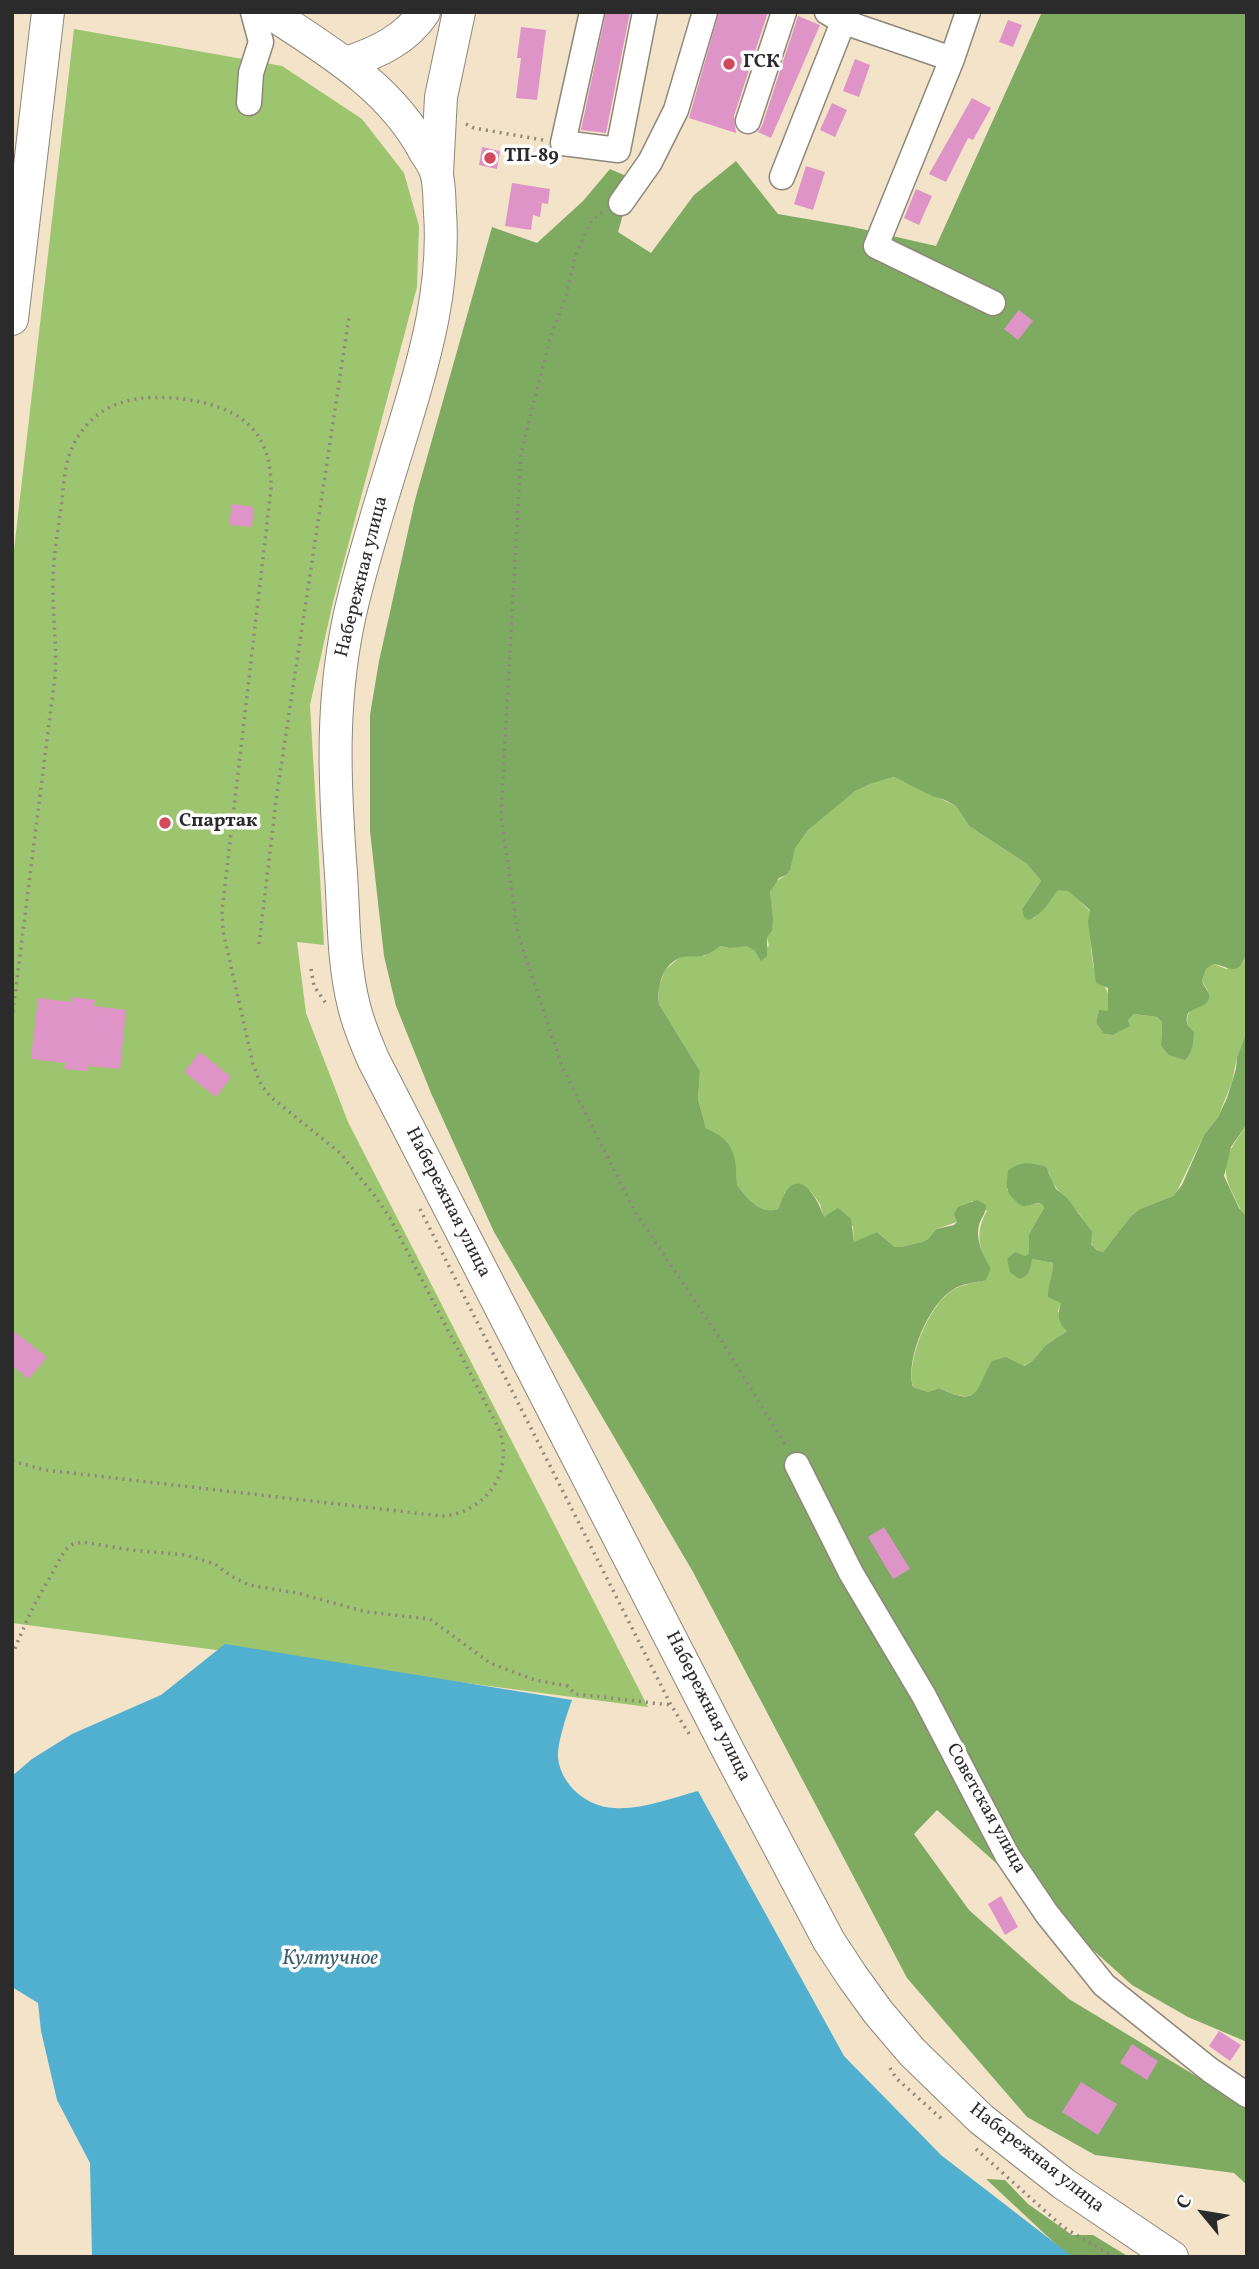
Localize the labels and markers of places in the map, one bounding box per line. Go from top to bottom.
place label: ГСК [743,53,780,75]
marker: ГСК [721,56,737,72]
place label: ТП-89 [504,147,559,169]
marker: ТП-89 [482,150,498,166]
place label: Спартак [179,812,257,834]
marker: Спартак [157,815,173,831]

